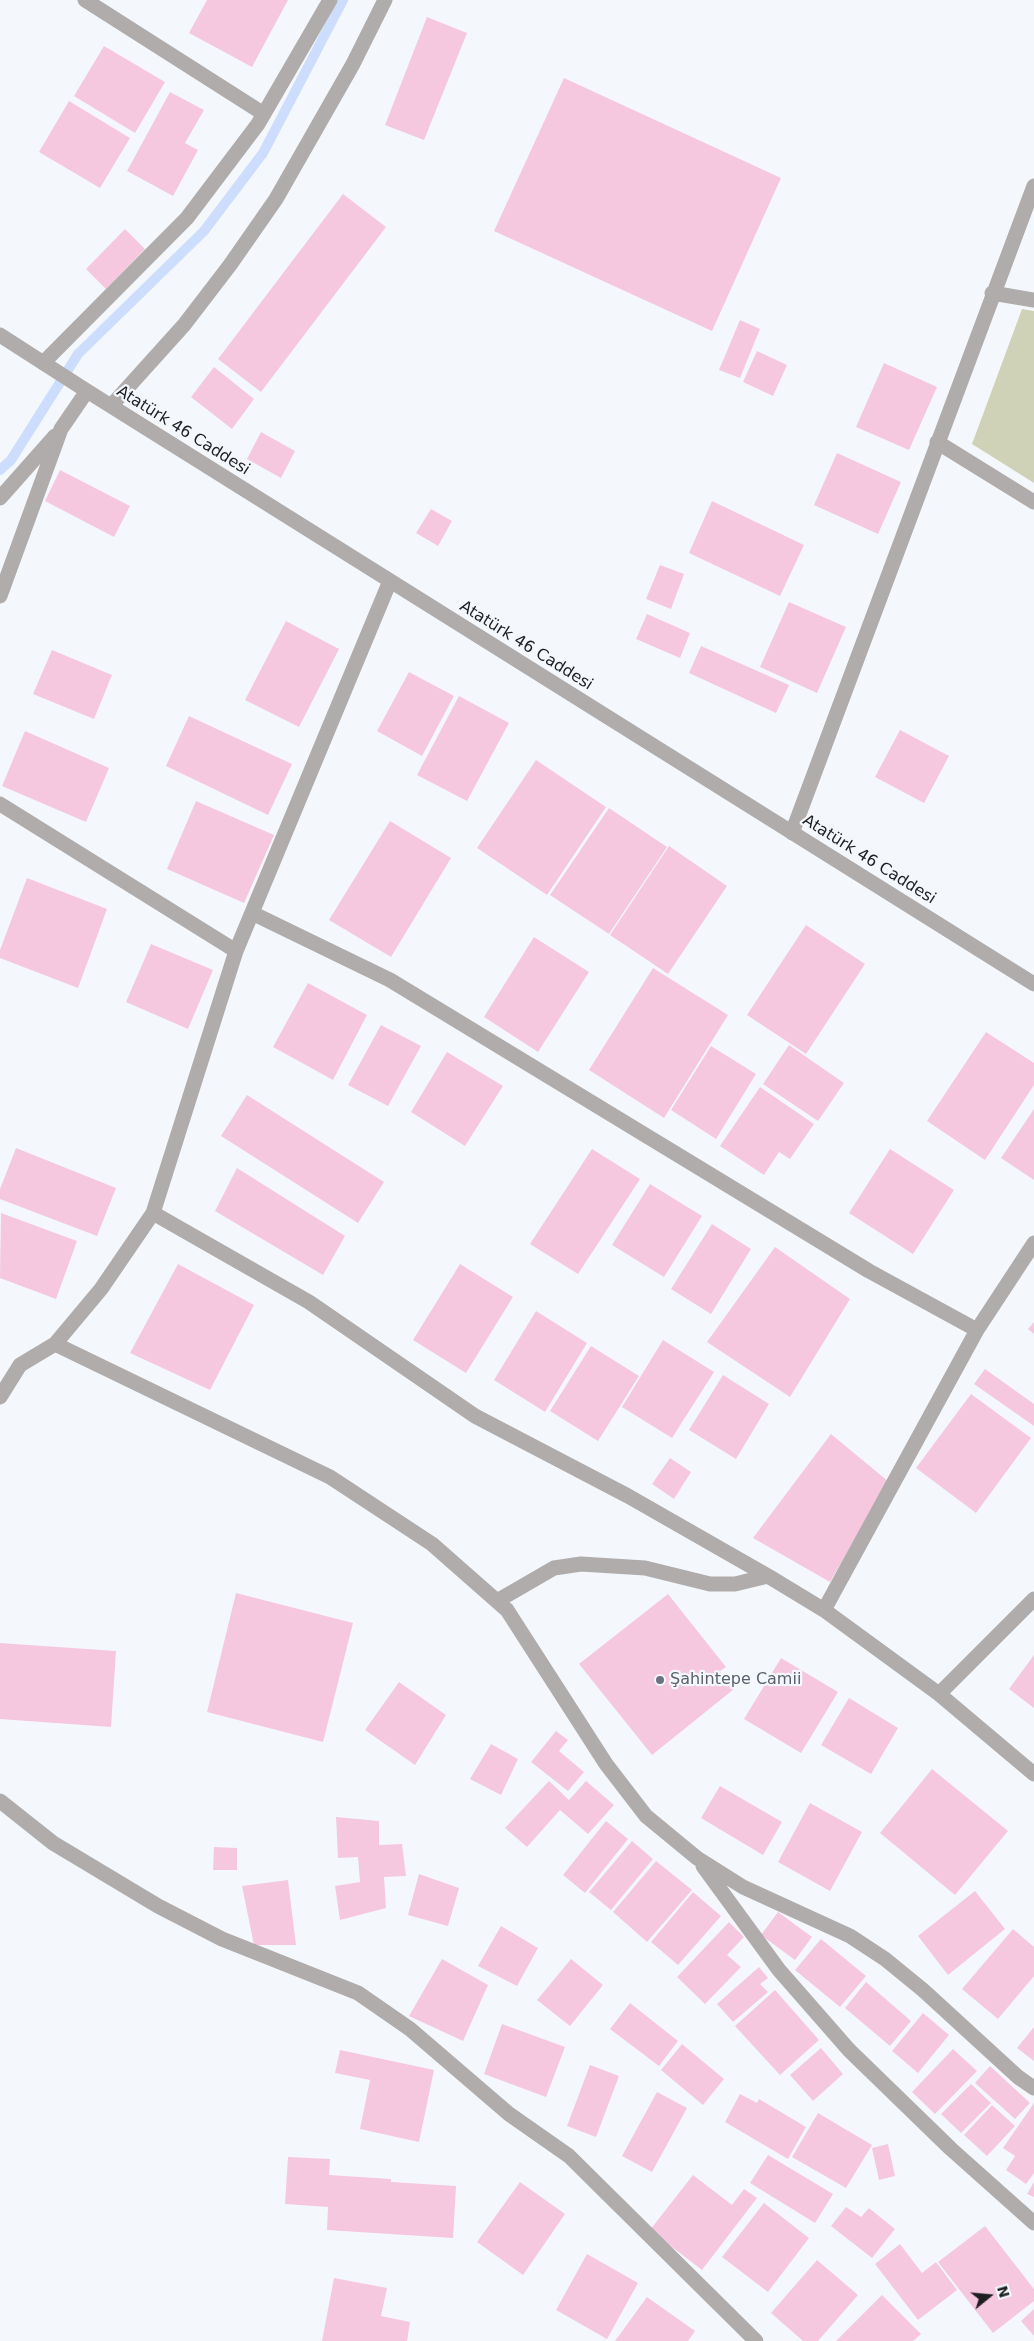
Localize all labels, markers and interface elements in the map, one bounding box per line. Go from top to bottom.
street label: Atatürk 46 Caddesi [113,382,253,480]
street label: Atatürk 46 Caddesi [456,597,596,695]
street label: Atatürk 46 Caddesi [799,811,939,909]
place label: Şahintepe Camii [670,1670,801,1690]
marker: Şahintepe Camii [654,1674,666,1686]
north arrow [964,2271,1014,2321]
text: N [994,2284,1013,2300]

